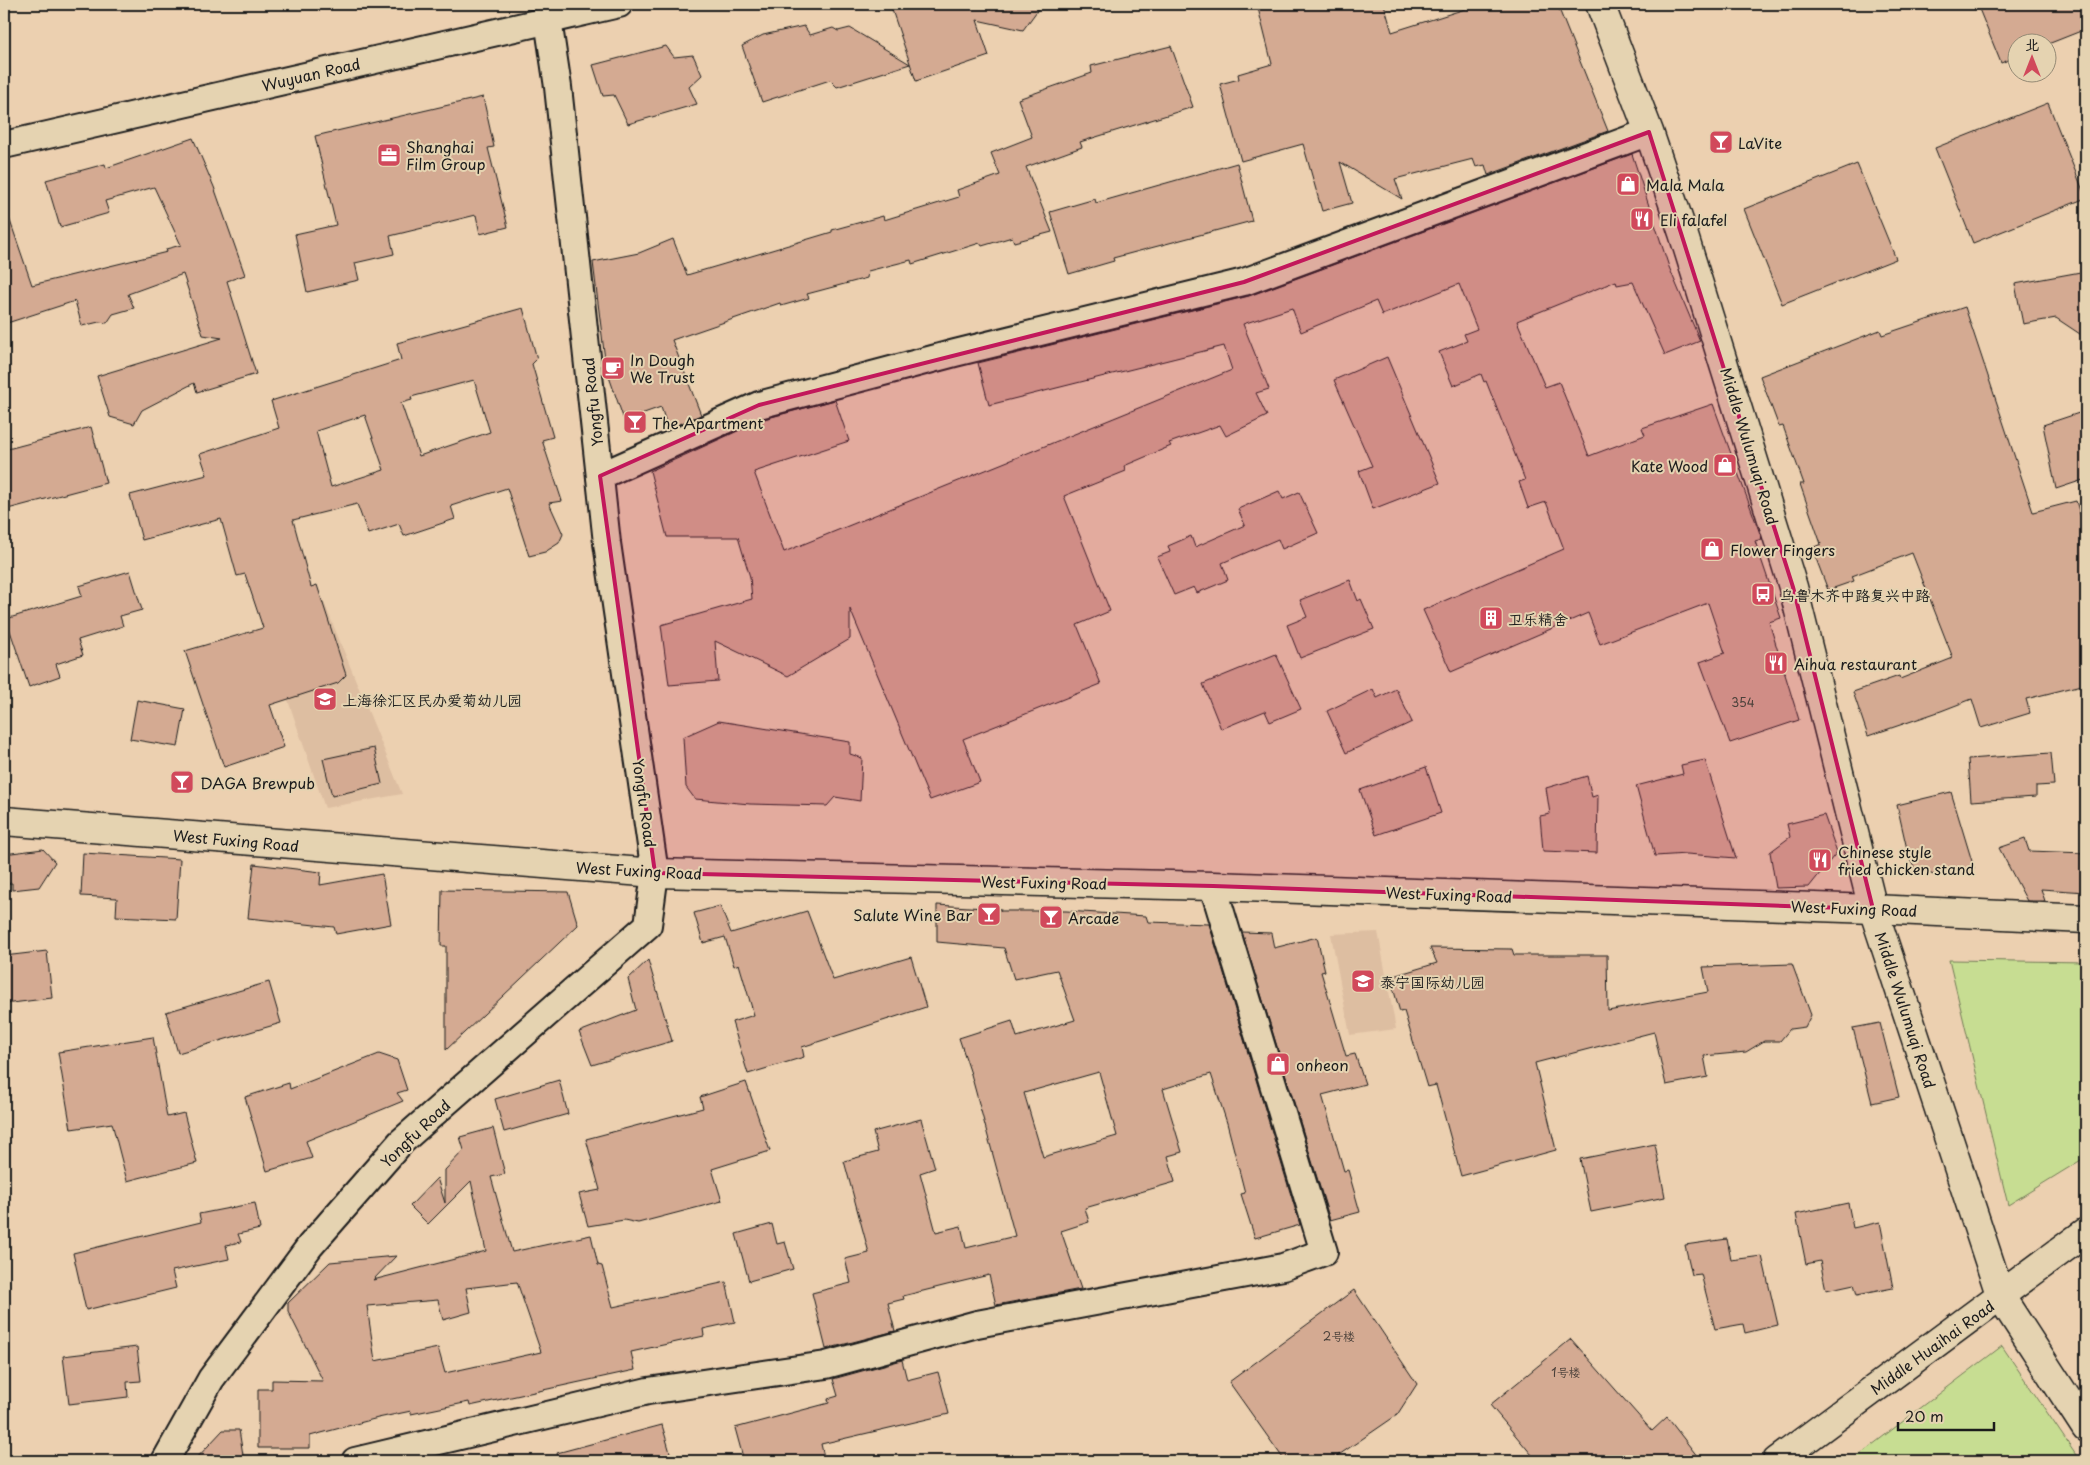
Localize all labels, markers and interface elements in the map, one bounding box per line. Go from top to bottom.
north arrow [2008,32,2058,82]
text: 北 [2025,34,2039,55]
street label: Wuyuan Road [259,52,363,96]
bar icon: LaVite [1708,129,1734,155]
place label: LaVite [1738,131,1782,154]
place label: Shanghai Film Group [406,135,486,175]
office icon: Shanghai Film Group [376,142,402,168]
shop icon: Mala Mala [1615,171,1641,197]
place label: Mala Mala [1646,173,1725,196]
restaurant icon: Eli falafel [1629,206,1655,232]
place label: Eli falafel [1660,208,1727,231]
place label: In Dough We Trust [630,348,695,388]
cafe icon: In Dough We Trust [600,355,626,381]
street label: Yongfu Road [576,356,608,448]
street label: Middle Wulumuqi Road [1715,365,1785,527]
bar icon: The Apartment [622,409,648,435]
place label: The Apartment [652,411,763,434]
shop icon: Kate Wood [1712,452,1738,478]
place label: Kate Wood [1631,454,1708,477]
shop icon: Flower Fingers [1699,536,1725,562]
place label: Flower Fingers [1730,538,1835,561]
bus stop icon: 乌鲁木齐中路复兴中路 [1750,581,1776,607]
place label: 乌鲁木齐中路复兴中路 [1780,583,1930,606]
building icon: 卫乐精舍 [1478,605,1504,631]
place label: 卫乐精舍 [1508,607,1568,630]
restaurant icon: Aihua restaurant [1763,650,1789,676]
place label: Aihua restaurant [1794,652,1917,675]
school or university icon: 上海徐汇区民办爱菊幼儿园 [312,686,338,712]
place label: 上海徐汇区民办爱菊幼儿园 [342,688,522,711]
house number: 354 [1731,693,1755,711]
street label: Yongfu Road [627,757,663,849]
bar icon: DAGA Brewpub [169,769,195,795]
place label: DAGA Brewpub [200,771,315,794]
street label: West Fuxing Road [172,823,300,857]
place label: Chinese style fried chicken stand [1838,840,1975,880]
restaurant icon: Chinese style fried chicken stand [1807,847,1833,873]
street label: West Fuxing Road [575,855,703,885]
street label: West Fuxing Road [981,869,1107,895]
street label: West Fuxing Road [1385,880,1513,908]
street label: West Fuxing Road [1790,894,1918,922]
bar icon: Salute Wine Bar [976,901,1002,927]
place label: Salute Wine Bar [853,903,972,926]
bar icon: Arcade [1038,904,1064,930]
place label: Arcade [1068,906,1119,929]
street label: Middle Wulumuqi Road [1870,929,1942,1091]
school or university icon: 泰宁国际幼儿园 [1350,968,1376,994]
place label: 泰宁国际幼儿园 [1380,970,1485,993]
shop icon: onheon [1265,1051,1291,1077]
place label: onheon [1296,1053,1349,1076]
street label: Yongfu Road [375,1094,455,1172]
street label: Middle Huaihai Road [1865,1294,1999,1400]
house number: 2号楼 [1323,1327,1355,1345]
house number: 1号楼 [1551,1363,1581,1381]
scale bar [1898,1400,1994,1432]
text: 20 m [1905,1404,1944,1427]

